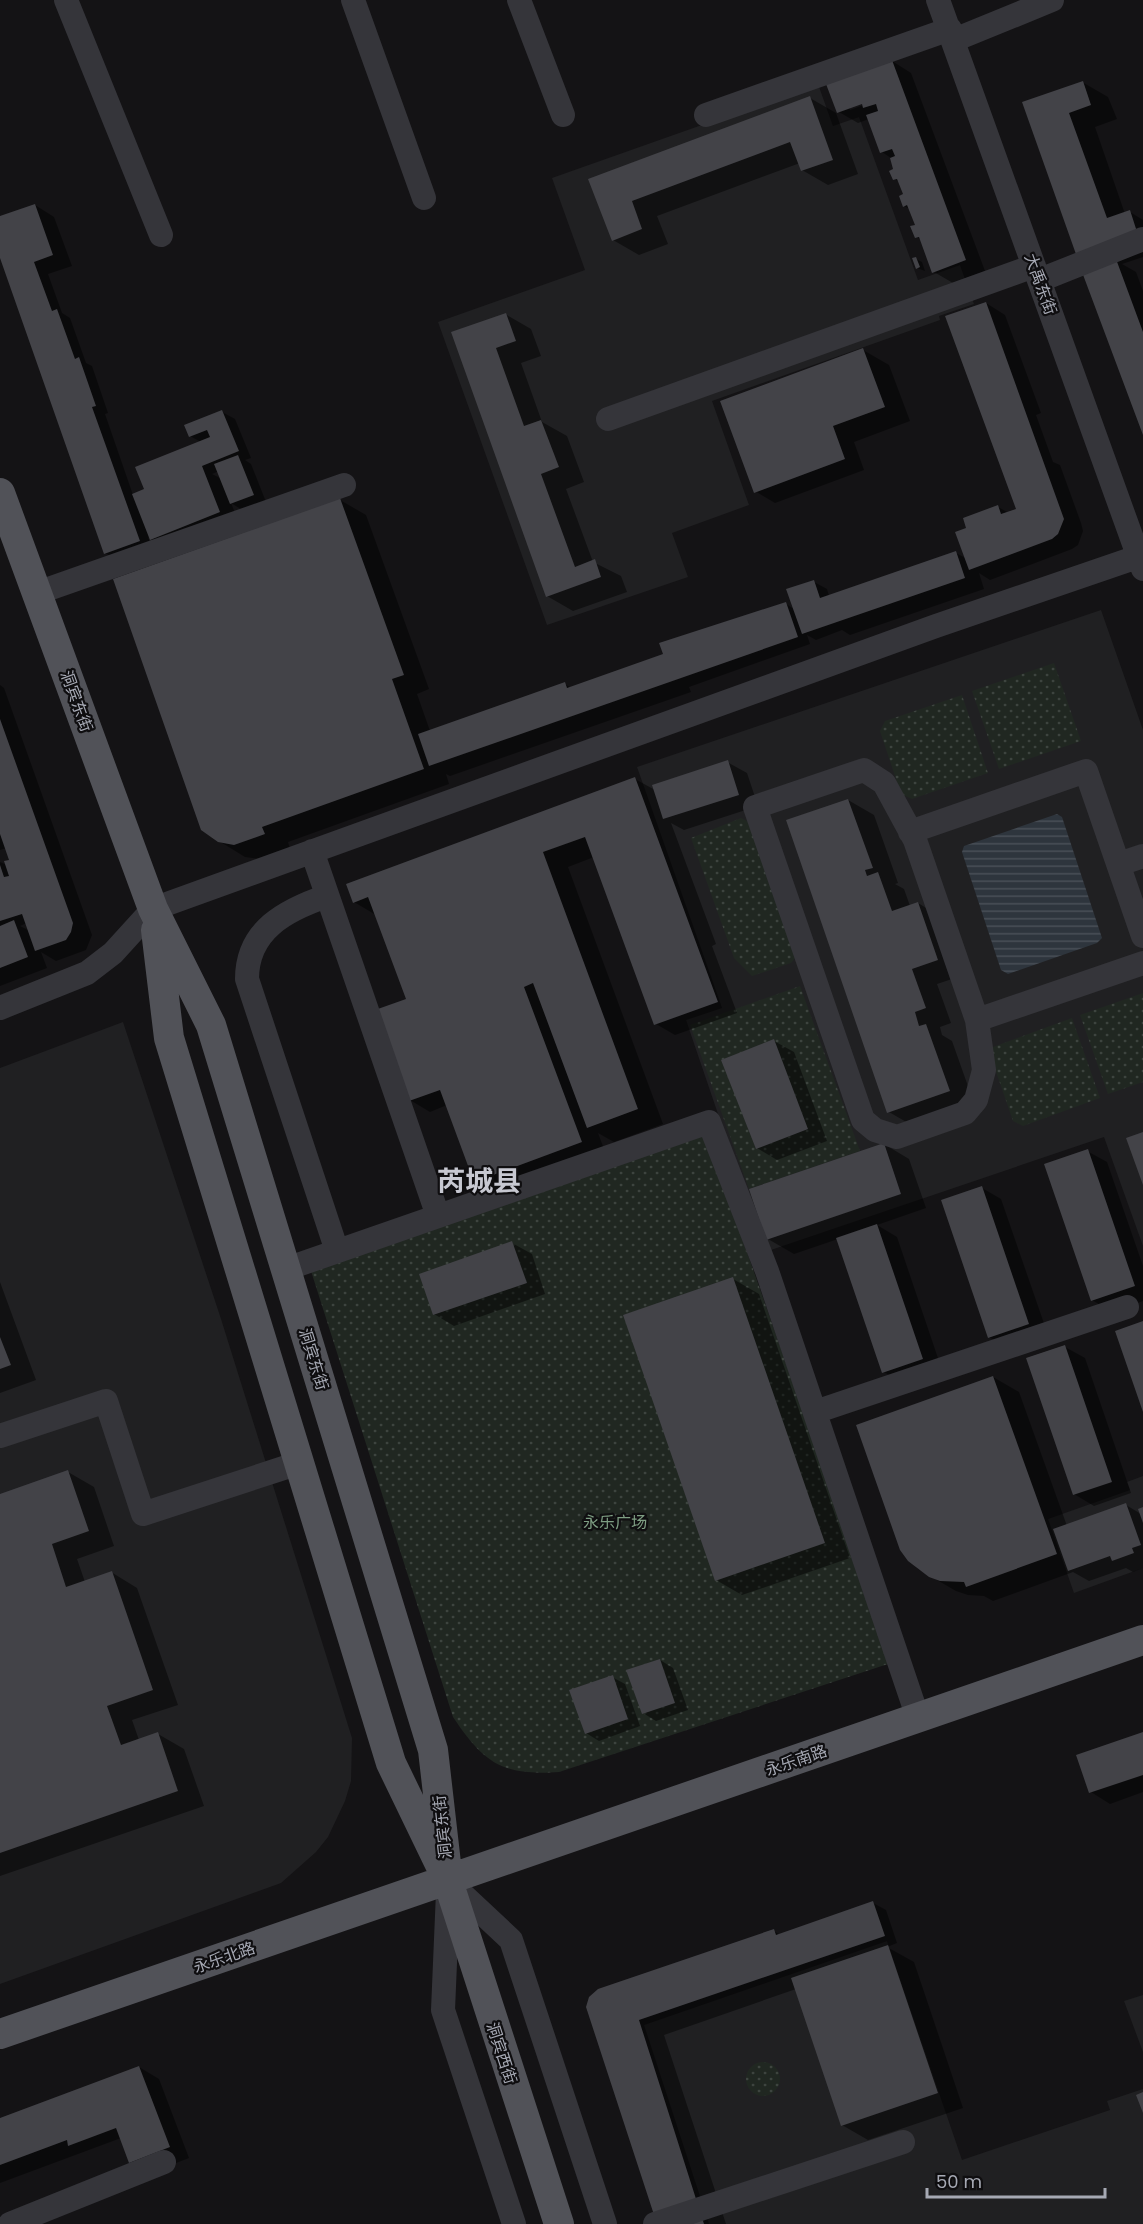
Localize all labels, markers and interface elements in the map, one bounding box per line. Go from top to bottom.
street label: 大禹东街 [1019,250,1062,318]
street label: 洞宾东街 [55,667,98,735]
district label: 芮城县 [437,1162,521,1201]
street label: 洞宾东街 [293,1325,334,1393]
park label: 永乐广场 [583,1511,647,1534]
street label: 永乐南路 [762,1739,830,1782]
street label: 洞宾东街 [428,1794,457,1860]
street label: 永乐北路 [190,1936,258,1979]
street label: 洞宾西街 [481,2019,522,2087]
scale bar [927,2161,1106,2199]
text: 50 m [936,2169,982,2194]

